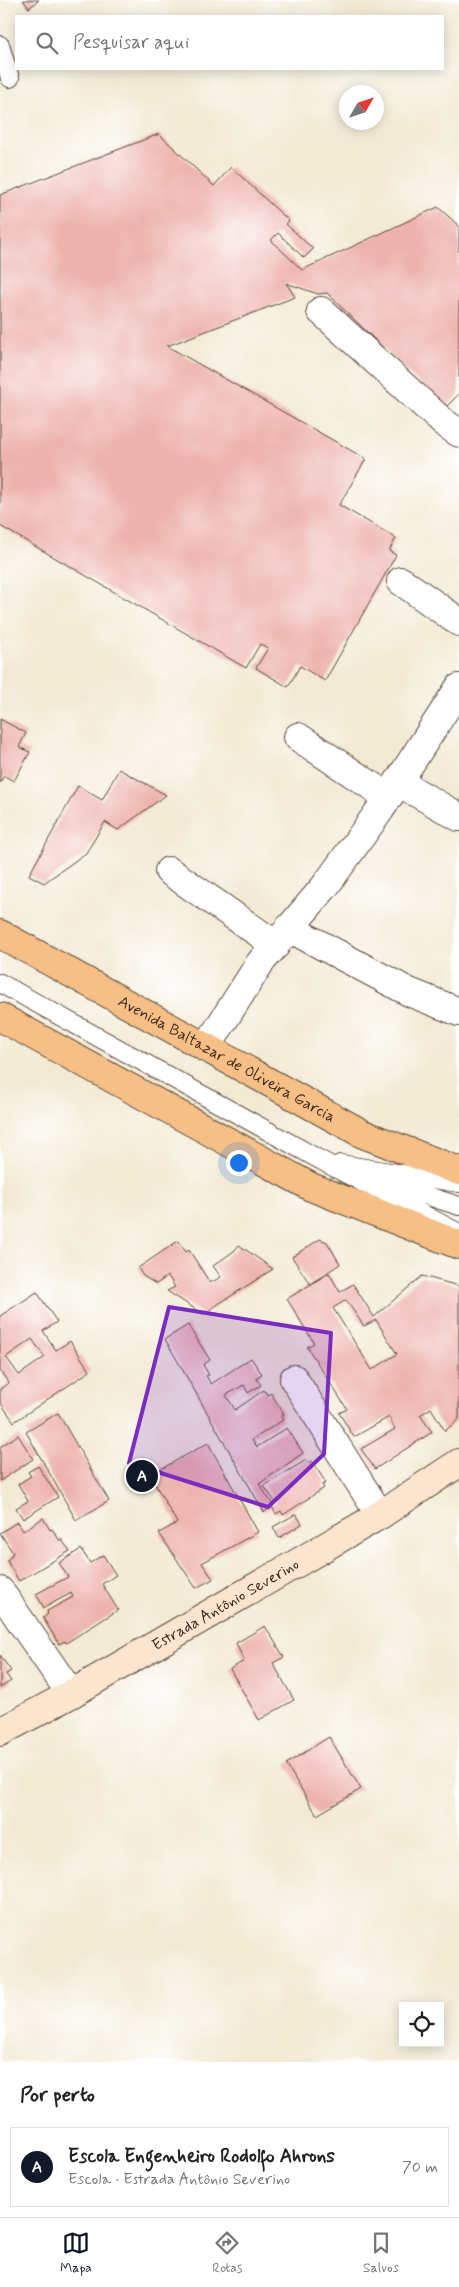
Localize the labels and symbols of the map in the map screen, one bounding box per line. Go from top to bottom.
north arrow [339,85,384,130]
street label: Avenida Baltazar de Oliveira Garcia [114,991,339,1127]
your location [226,1150,252,1176]
pin: A [126,1457,158,1495]
street label: Estrada Antônio Severino [148,1554,303,1656]

